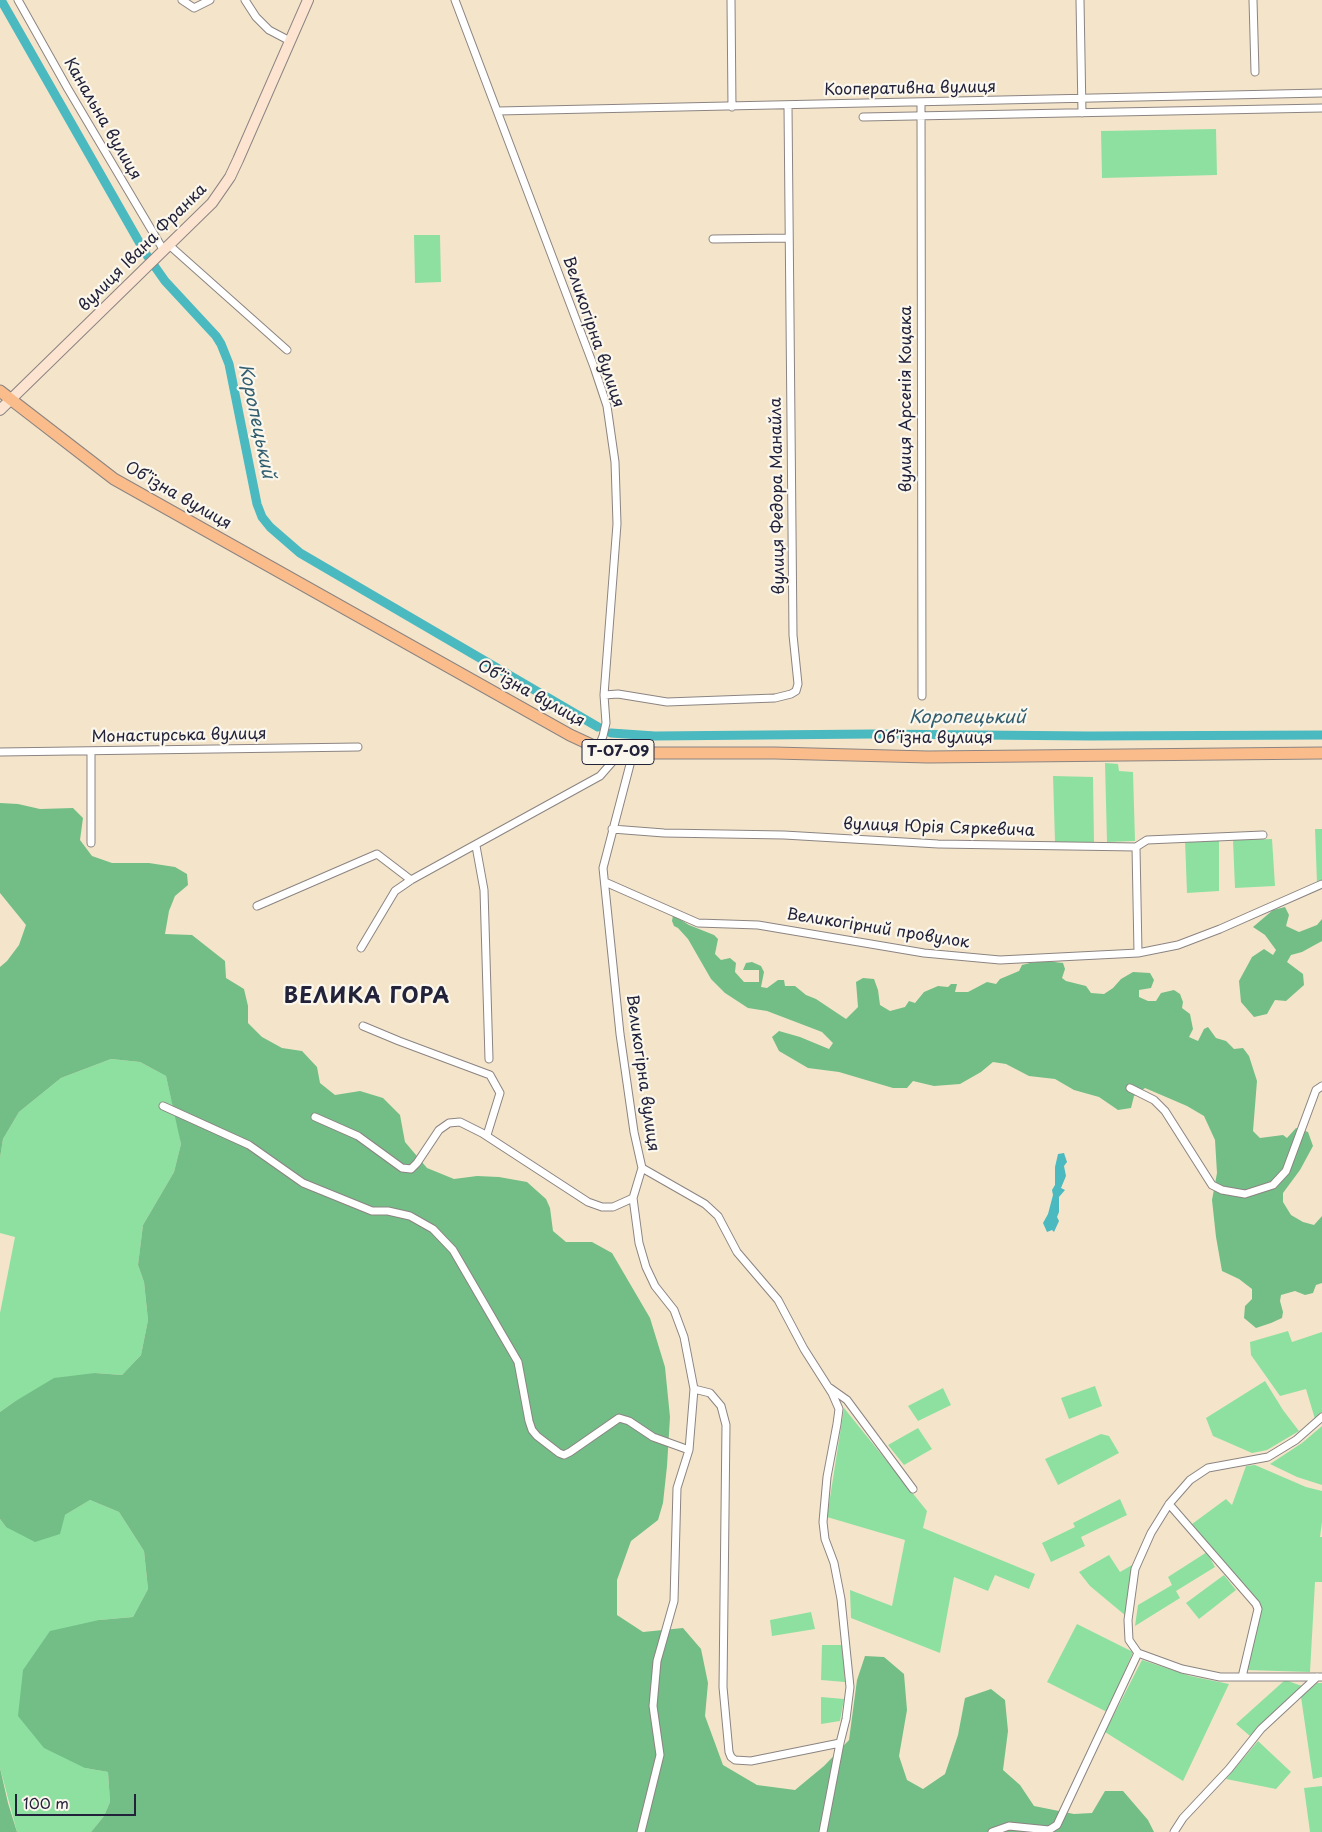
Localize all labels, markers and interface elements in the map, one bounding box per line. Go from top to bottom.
street label: Канальна вулиця [59,54,145,184]
street label: Кооперативна вулиця [824,78,996,100]
street label: вулиця Івана Франка [75,180,211,316]
street label: Великогірна вулиця [558,254,628,410]
street label: вулиця Арсенія Коцака [897,306,917,492]
water label: Коропецький [233,362,279,480]
street label: вулиця Федора Манайла [767,397,789,595]
street label: Обʼїзна вулиця [121,458,235,534]
street label: Обʼїзна вулиця [474,657,588,731]
water label: Коропецький [909,707,1025,729]
street label: Монастирська вулиця [91,725,267,747]
street label: Обʼїзна вулиця [873,729,993,749]
road number: Т-07-09 [582,740,654,764]
street label: вулиця Юрія Сяркевича [843,815,1035,841]
street label: Великогірний провулок [785,905,971,953]
district label: ВЕЛИКА ГОРА [282,984,452,1010]
street label: Великогірна вулиця [621,993,663,1153]
scale bar [18,1784,139,1816]
text: 100 m [23,1791,69,1814]

